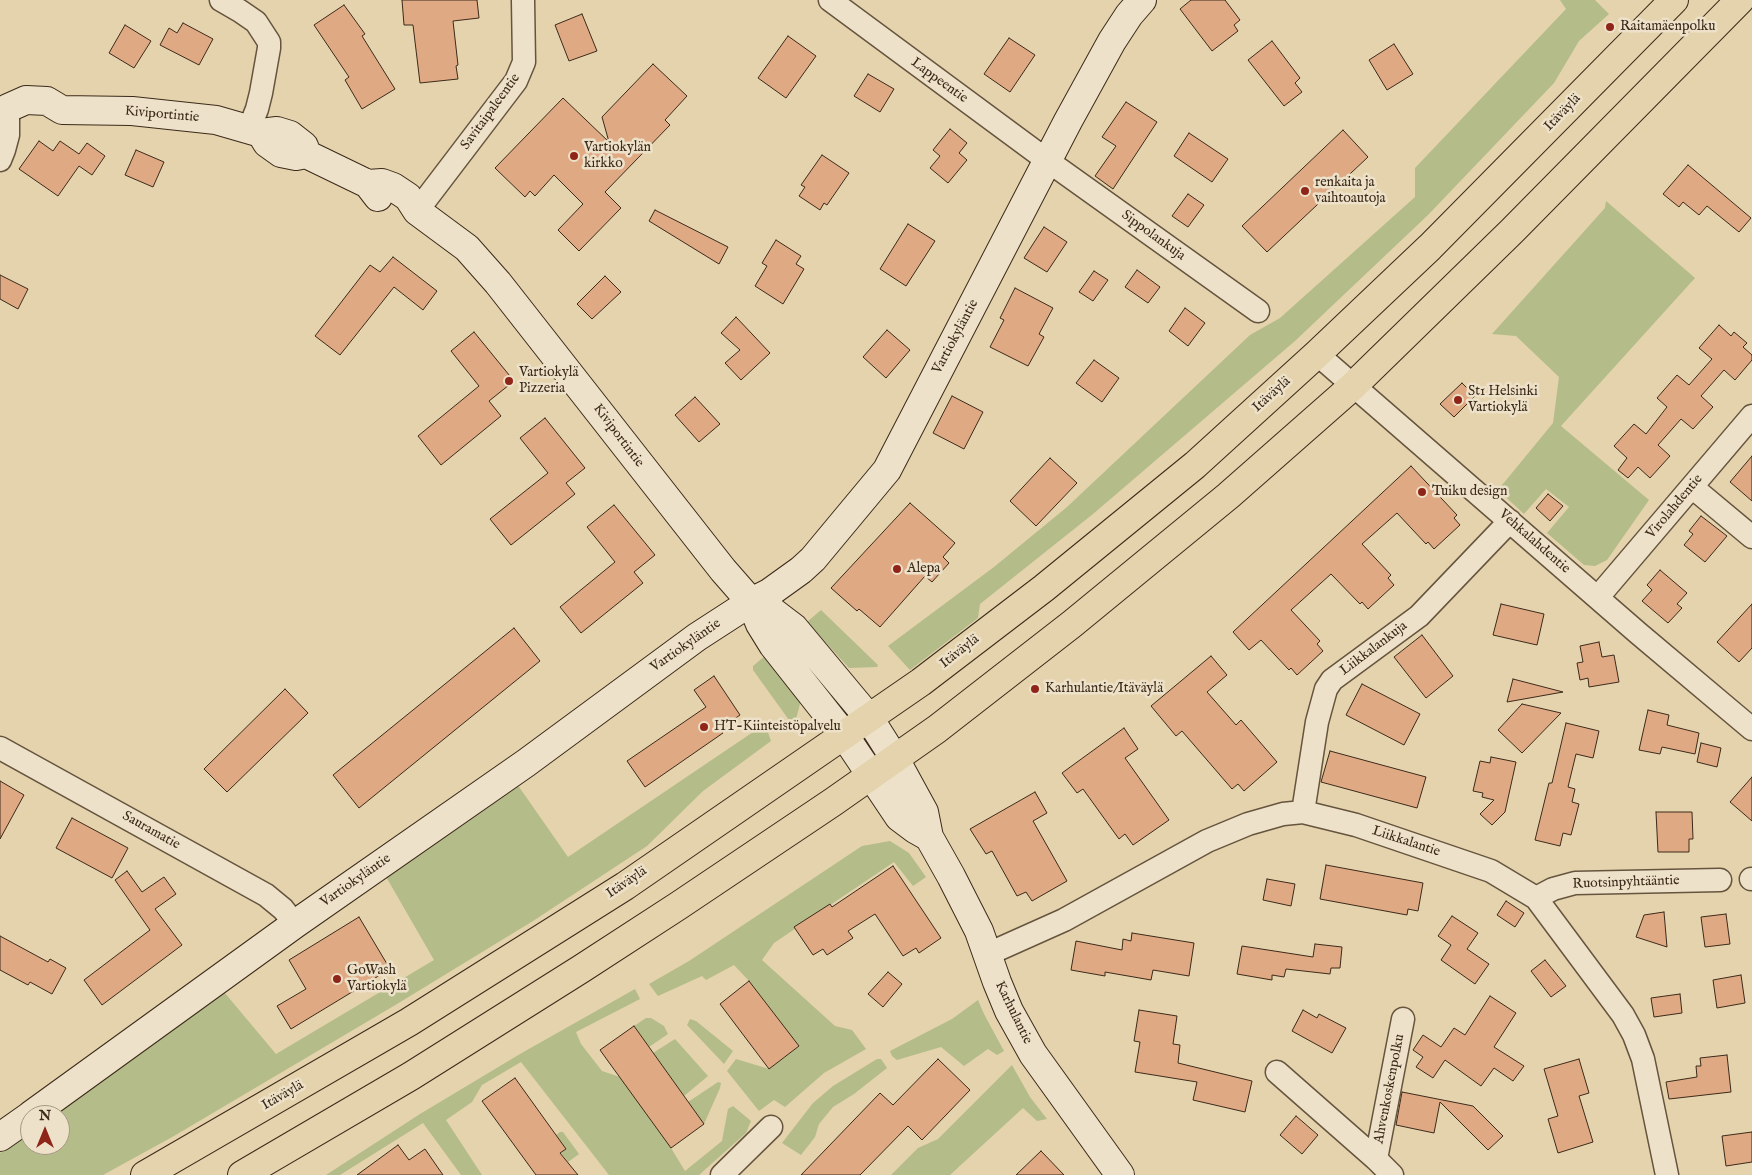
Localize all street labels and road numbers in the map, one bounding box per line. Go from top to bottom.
street label: Lappeentie [907,55,971,107]
street label: Savitaipaleentie [458,71,524,153]
street label: Itäväylä [1541,91,1585,135]
street label: Kiviportintie [124,103,200,127]
street label: Sippolankuja [1118,207,1188,265]
street label: Vartiokyläntie [929,297,983,377]
street label: Itäväylä [1250,374,1294,416]
street label: Kiviportintie [589,401,647,471]
street label: Virolahdentie [1643,471,1707,543]
street label: Vehkalahdentie [1495,506,1573,578]
street label: Vartiokyläntie [648,616,724,676]
street label: Liikkalankuja [1337,618,1411,680]
street label: Itäväylä [937,631,983,673]
street label: Sauramatie [119,808,183,854]
street label: Liikkalantie [1370,823,1442,861]
street label: Vartiokyläntie [318,851,394,911]
street label: Itäväylä [604,863,650,903]
street label: Ruotsinpyhtääntie [1572,873,1680,893]
street label: Karhulantie [991,979,1035,1047]
street label: Ahvenkoskenpolku [1371,1033,1409,1145]
street label: Itäväylä [259,1077,307,1115]

